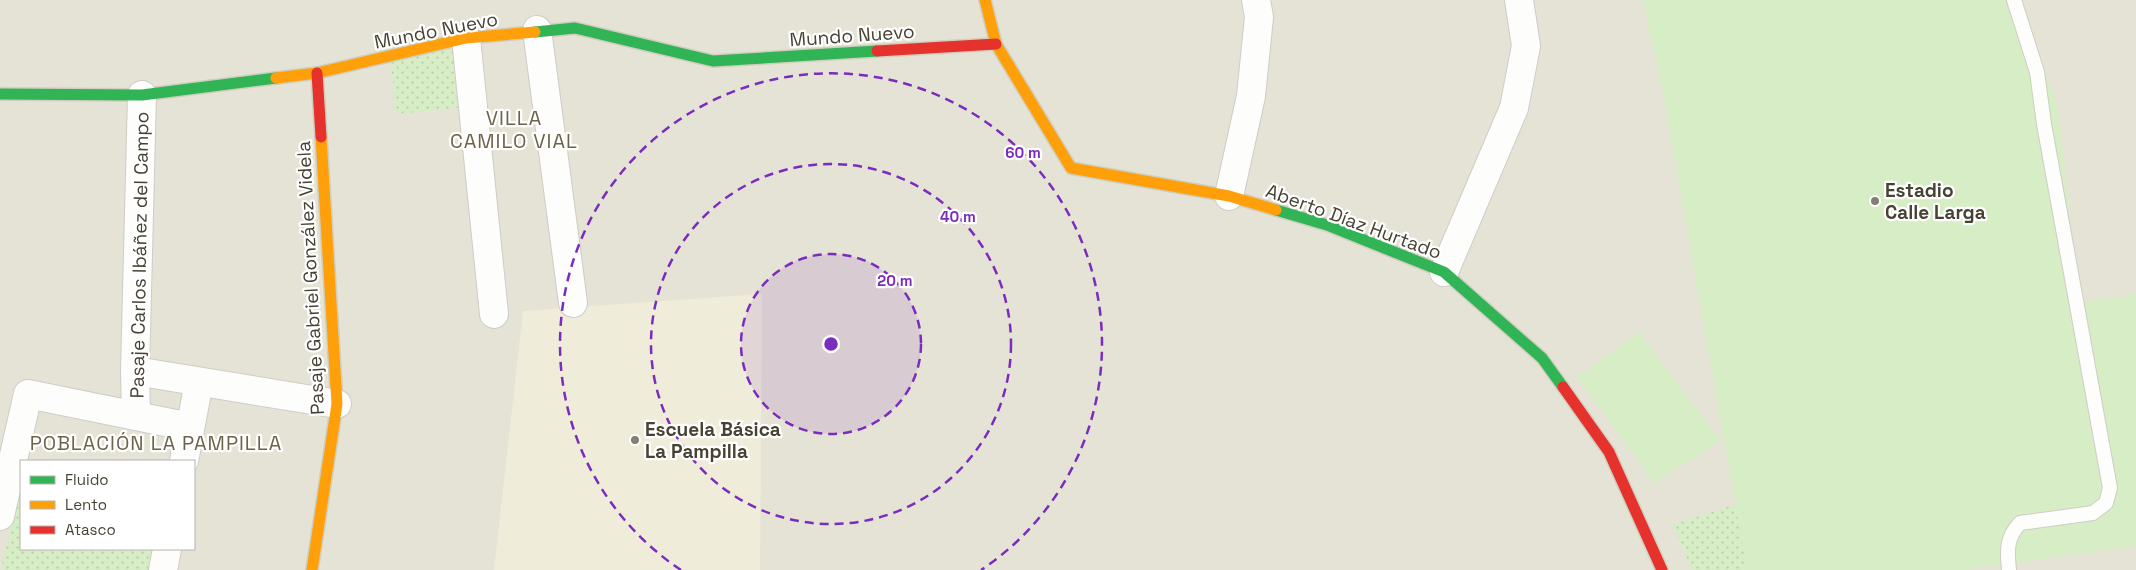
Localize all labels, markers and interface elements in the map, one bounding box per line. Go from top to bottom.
street label: Mundo Nuevo [372,6,500,55]
street label: Mundo Nuevo [789,19,915,52]
district label: VILLA CAMILO VIAL [450,105,578,154]
street label: Pasaje Carlos Ibáñez del Campo [124,111,155,399]
street label: Pasaje Gabriel González Videla [291,140,330,416]
text: 60 m [1005,143,1041,162]
street label: Aberto Díaz Hurtado [1263,178,1445,265]
place label: Estadio Calle Larga [1885,178,1986,225]
marker: Estadio Calle Larga [1869,195,1881,207]
text: 40 m [940,207,976,226]
text: 20 m [877,271,913,290]
centre of rings [822,335,840,353]
place label: Escuela Básica La Pampilla [645,417,781,464]
district label: POBLACIÓN LA PAMPILLA [30,430,282,456]
marker: Escuela Básica La Pampilla [629,434,641,446]
legend [20,460,195,550]
text: Fluido [65,470,109,489]
text: Lento [65,495,107,514]
text: Atasco [65,520,116,539]

